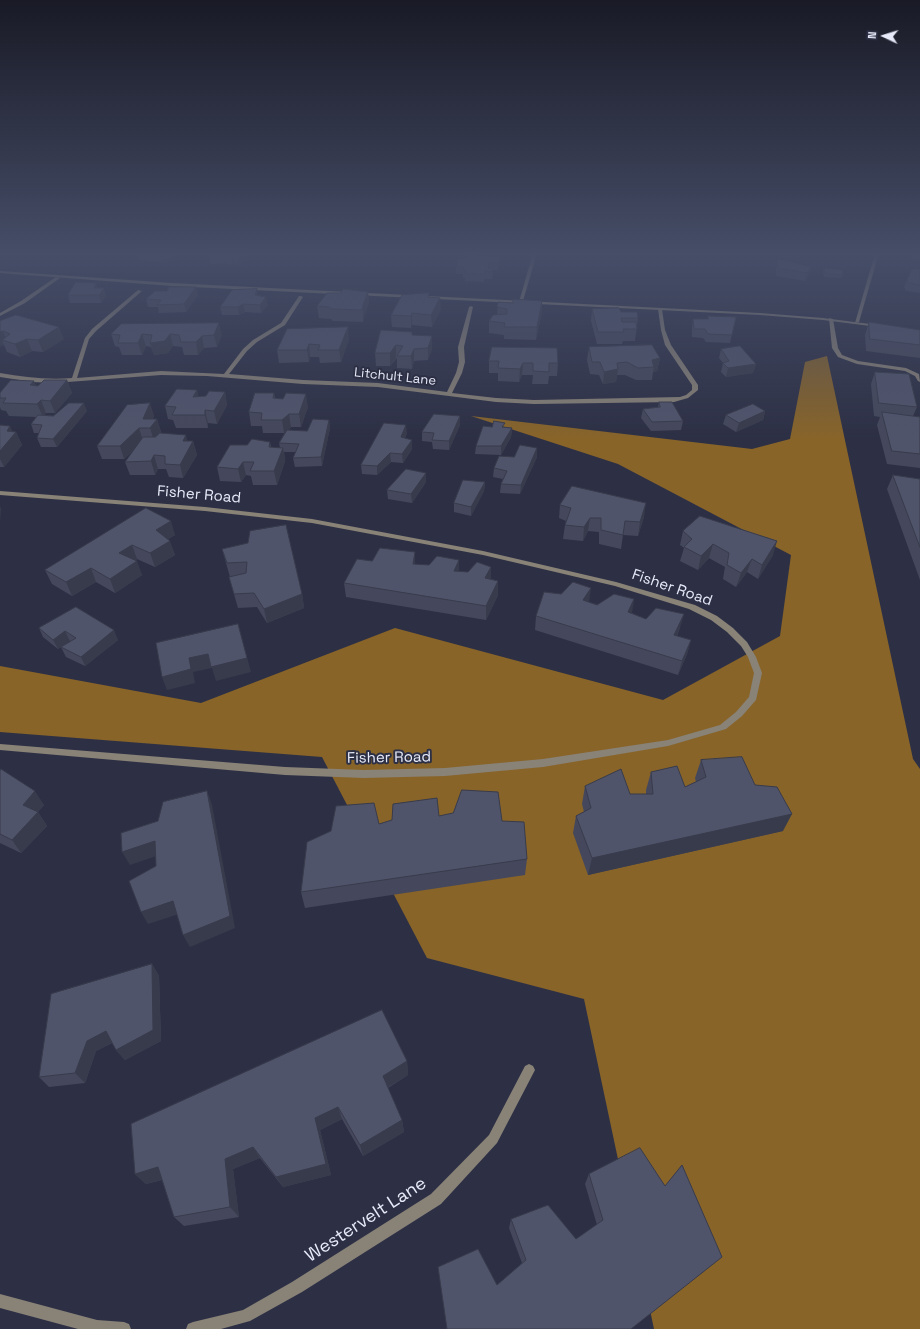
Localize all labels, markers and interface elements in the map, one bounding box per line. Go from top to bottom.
north arrow [864,16,904,56]
text: N [865,31,879,39]
street label: Litchult Lane [353,365,437,389]
street label: Fisher Road [156,482,242,508]
street label: Fisher Road [629,566,715,610]
street label: Fisher Road [347,748,431,768]
street label: Westervelt Lane [301,1173,431,1267]

